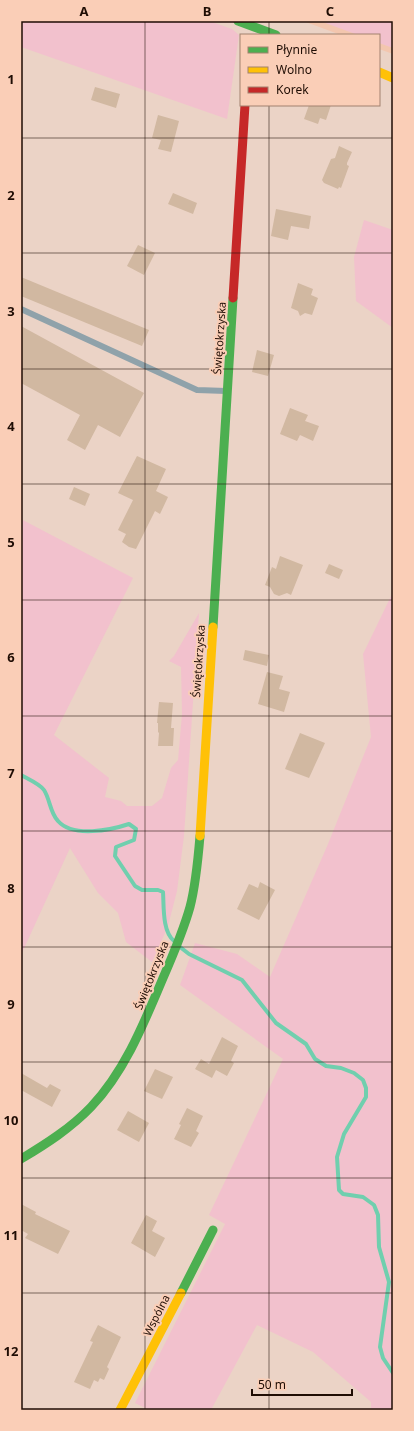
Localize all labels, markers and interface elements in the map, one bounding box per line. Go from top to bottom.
text: A [80,2,89,20]
text: B [203,2,211,20]
text: C [326,2,334,20]
legend [240,34,380,106]
text: Płynnie [276,41,317,58]
text: Wolno [276,61,312,78]
text: 1 [7,70,15,88]
text: Korek [276,81,309,98]
text: 2 [7,186,15,204]
street label: Świętokrzyska [209,301,229,375]
text: 3 [7,302,15,320]
text: 4 [7,417,15,435]
text: 5 [7,533,15,551]
street label: Świętokrzyska [188,624,208,698]
text: 6 [7,648,15,666]
text: 7 [7,764,15,782]
text: 8 [7,879,15,897]
street label: Świętokrzyska [130,938,172,1012]
text: 9 [7,995,15,1013]
text: 10 [4,1111,18,1129]
text: 11 [4,1226,18,1244]
street label: Wspólna [139,1292,173,1338]
text: 12 [4,1342,18,1360]
scale bar [252,1371,352,1397]
text: 50 m [258,1376,286,1393]

